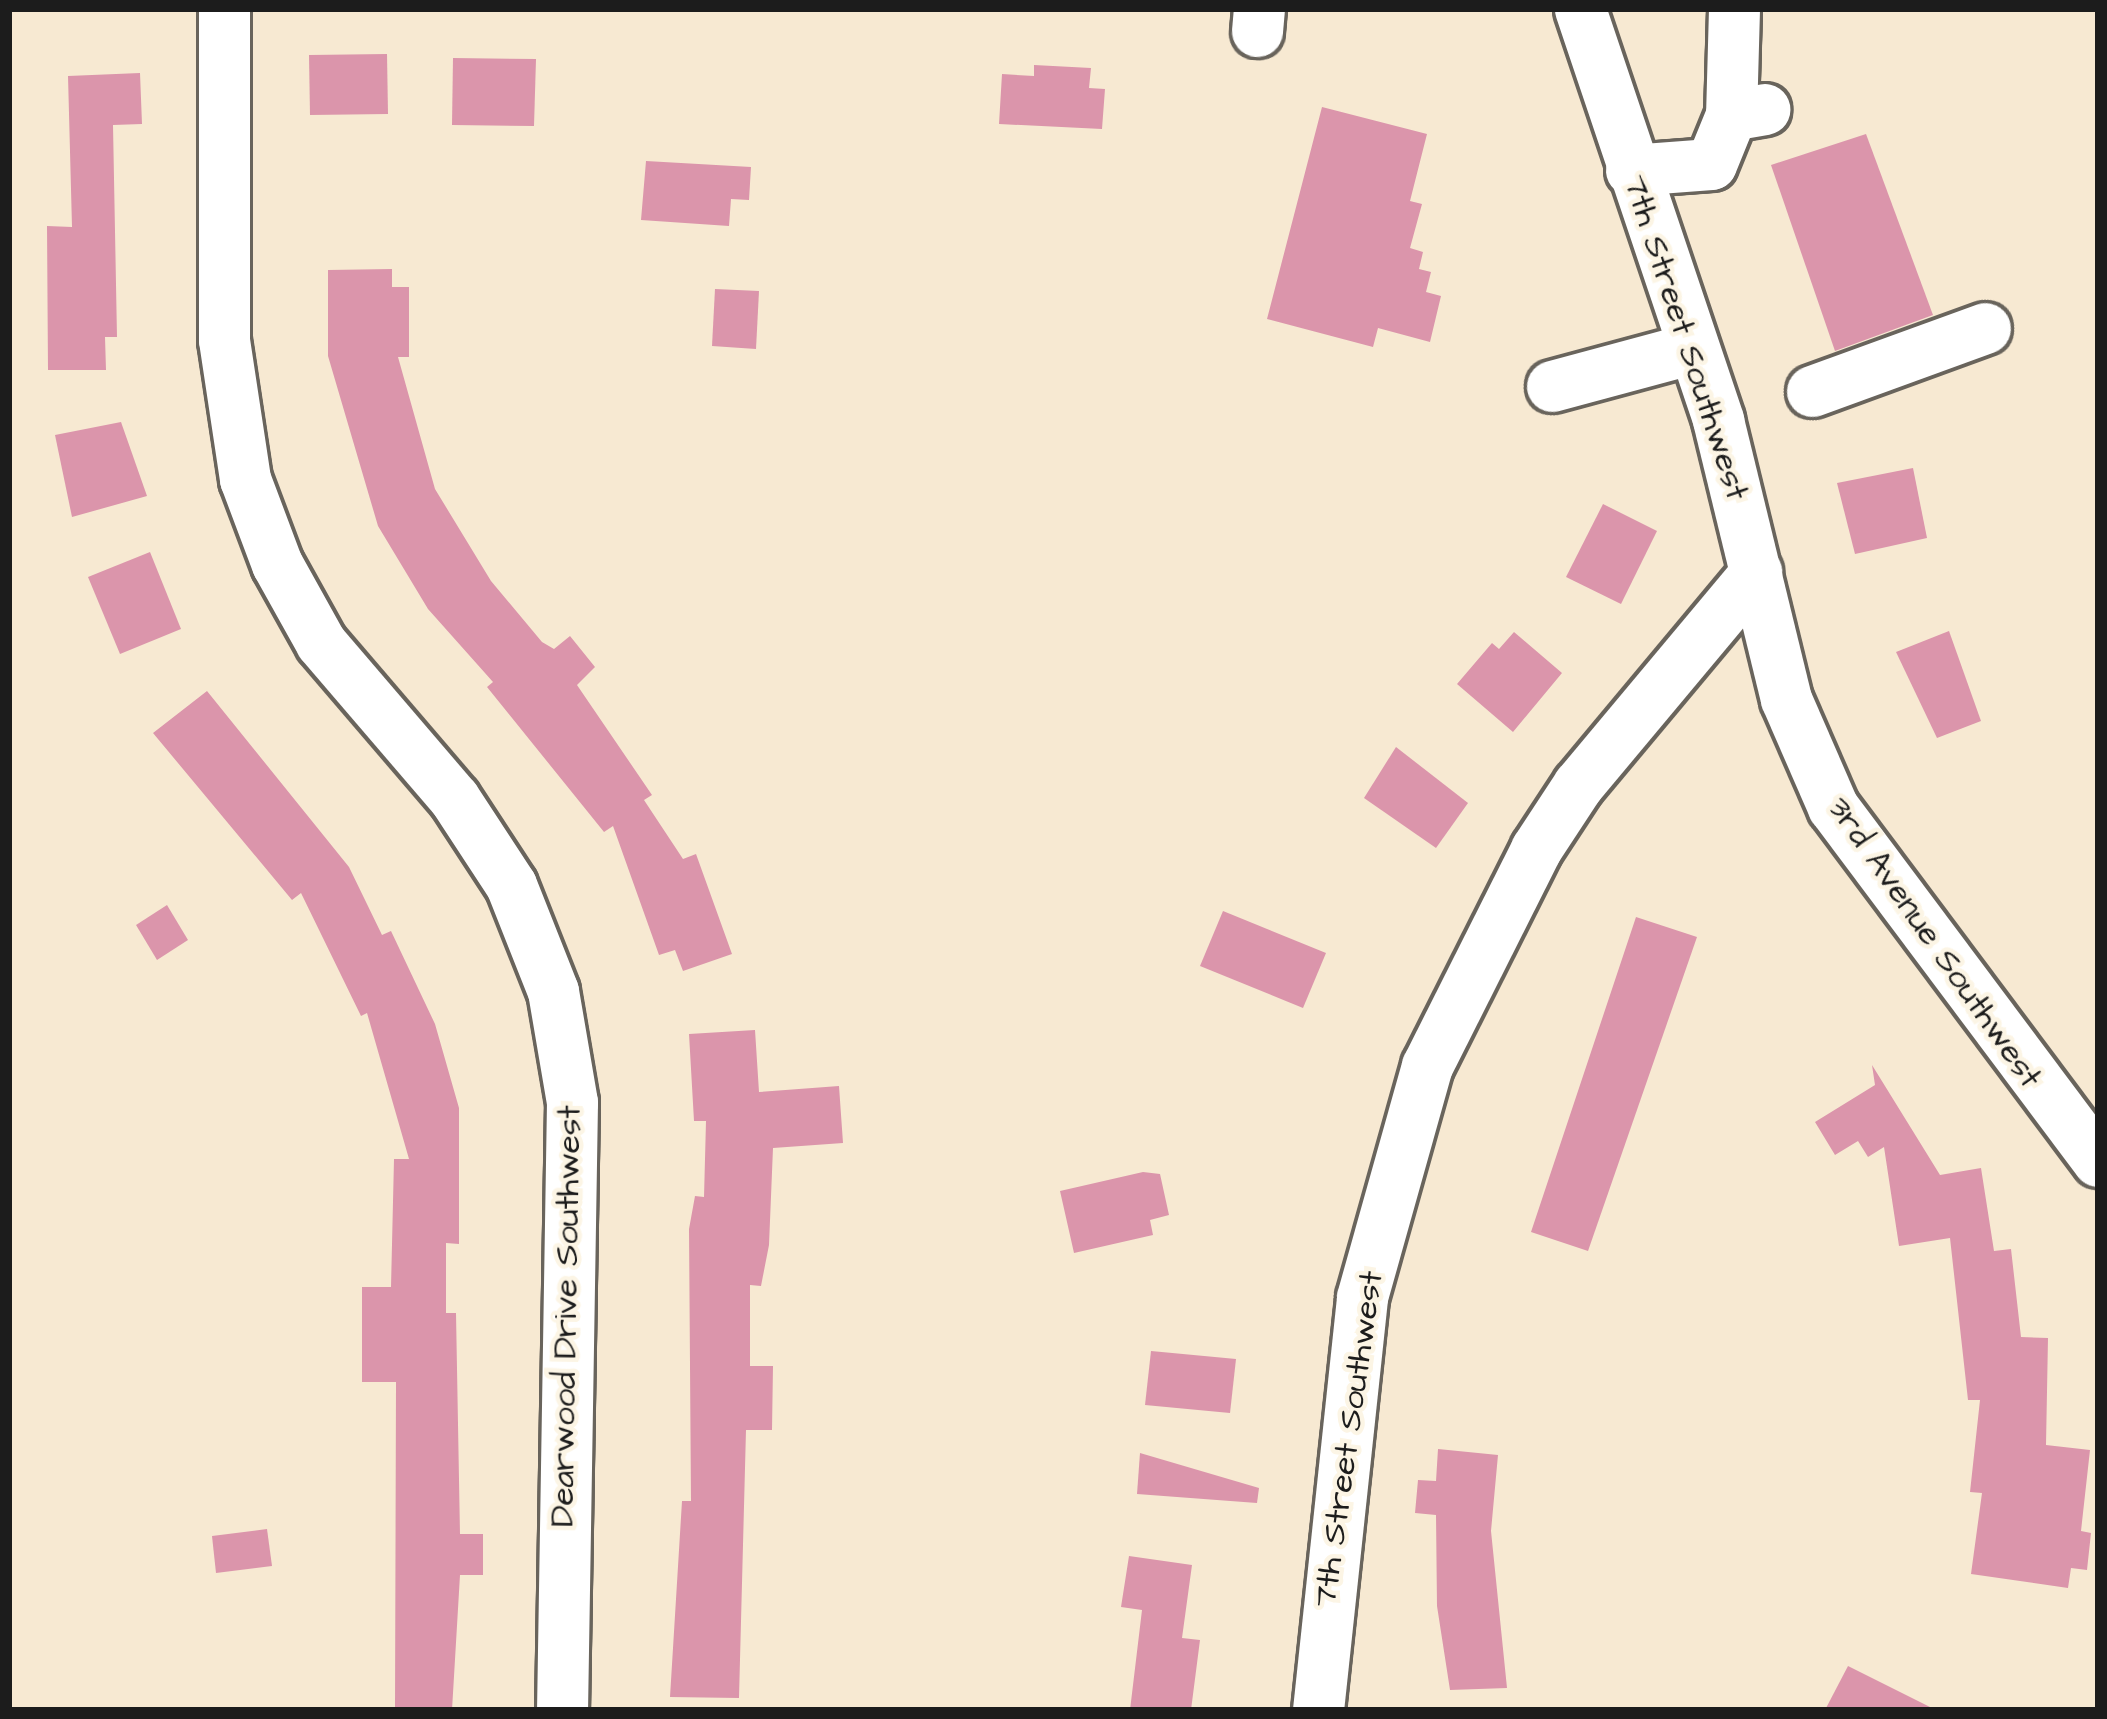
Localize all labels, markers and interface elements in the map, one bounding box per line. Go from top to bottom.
street label: 7th Street Southwest [1614,171,1756,505]
street label: 3rd Avenue Southwest [1818,790,2050,1096]
street label: Dearwood Drive Southwest [544,1105,590,1527]
street label: 7th Street Southwest [1306,1268,1392,1610]

